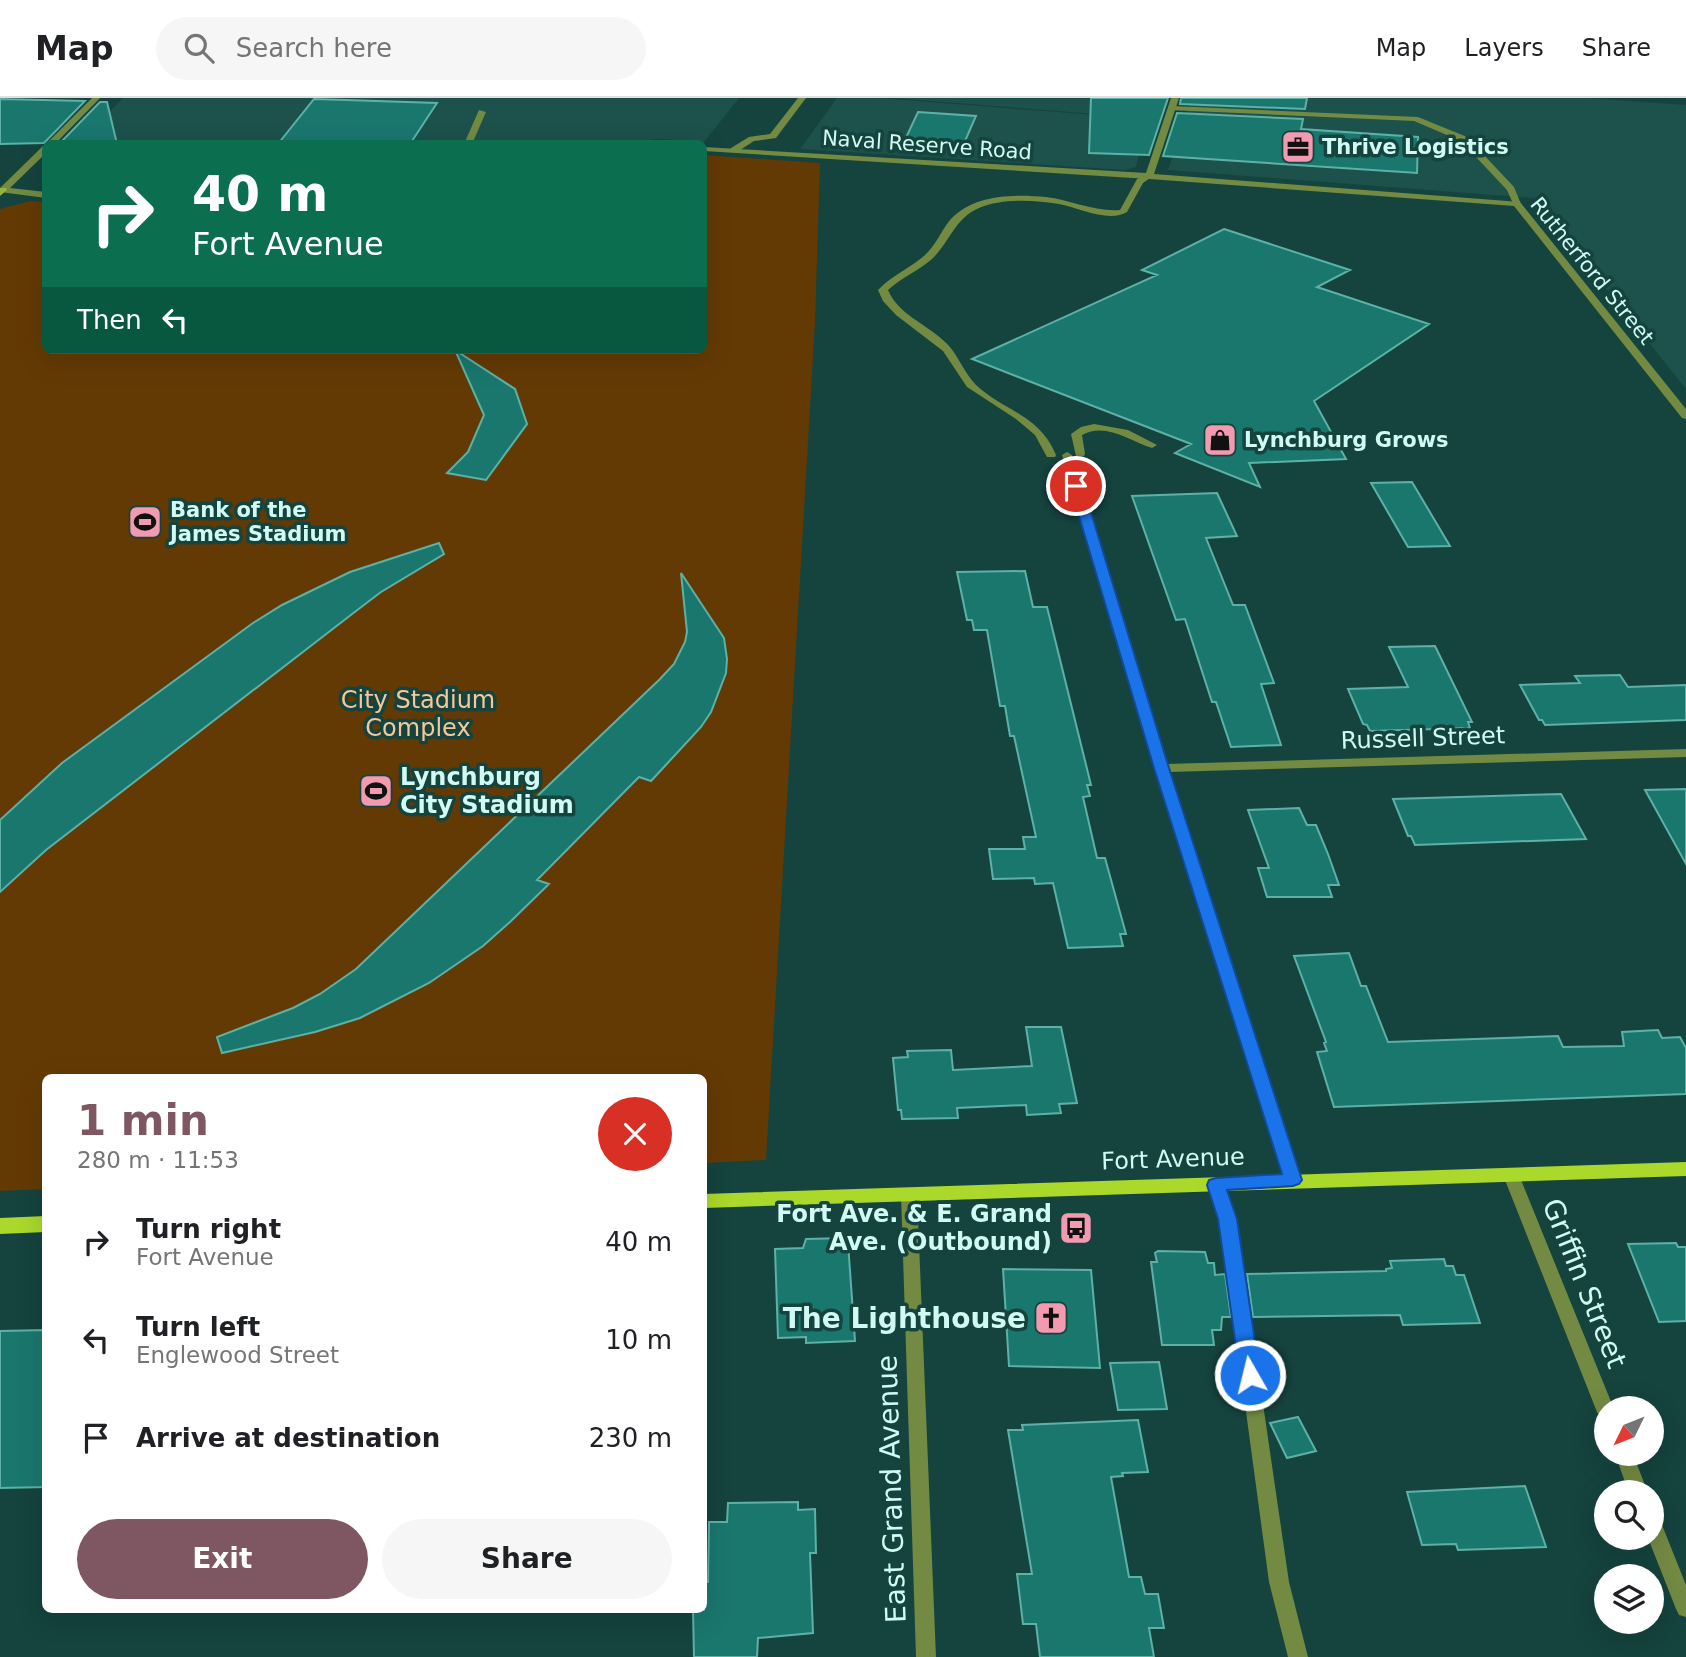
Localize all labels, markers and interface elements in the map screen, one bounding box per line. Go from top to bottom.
search box [156,17,646,80]
text: Map [35,29,114,68]
icon: search [180,29,218,67]
text: Search here [236,33,392,63]
text: Map [1376,34,1426,62]
text: Layers [1464,34,1544,62]
text: Share [1582,34,1651,62]
street label: Naval Reserve Road [821,126,1033,164]
office icon: Thrive Logistics [1279,128,1317,166]
place label: Thrive Logistics [1322,135,1509,159]
text: 40 m [192,166,328,223]
icon: right [77,168,168,259]
street label: Rutherford Street [1525,193,1659,349]
text: Fort Avenue [192,225,384,263]
icon: left [156,301,194,339]
text: Then [77,305,142,335]
shop icon: Lynchburg Grows [1201,421,1239,459]
place label: Lynchburg Grows [1244,428,1449,452]
pin [1046,456,1106,516]
icon: arrive [1057,467,1095,505]
place label: Bank of the James Stadium [168,498,346,546]
sports icon: Bank of the James Stadium [126,503,164,541]
park label: City Stadium Complex [341,686,495,742]
street label: Russell Street [1340,721,1506,755]
place label: Lynchburg City Stadium [400,763,574,819]
sports icon: Lynchburg City Stadium [357,772,395,810]
text: 1 min [77,1096,209,1145]
button: close [598,1097,672,1171]
street label: Fort Avenue [1101,1143,1245,1175]
text: 280 m · 11:53 [77,1147,239,1173]
street label: Griffin Street [1536,1194,1634,1373]
place label: Fort Ave. & E. Grand Ave. (Outbound) [776,1200,1052,1256]
bus stop icon: Fort Ave. & E. Grand Ave. (Outbound) [1057,1209,1095,1247]
text: Turn right [136,1214,281,1244]
icon: right [77,1223,115,1261]
text: 40 m [605,1227,672,1257]
text: Fort Avenue [136,1244,274,1270]
church icon: The Lighthouse [1032,1299,1070,1337]
place label: The Lighthouse [783,1302,1026,1335]
text: Turn left [136,1312,260,1342]
icon: left [77,1321,115,1359]
text: 10 m [605,1325,672,1355]
position arrow [1213,1338,1287,1412]
text: Englewood Street [136,1342,339,1368]
street label: East Grand Avenue [870,1354,913,1624]
north arrow [1594,1396,1664,1466]
map controls [1594,1396,1664,1634]
icon: arrive [77,1419,115,1457]
text: Arrive at destination [136,1423,440,1453]
text: 230 m [589,1423,672,1453]
button: search [1594,1480,1664,1550]
button: Exit [77,1519,368,1599]
button: Share [382,1519,672,1599]
button: layers [1594,1564,1664,1634]

